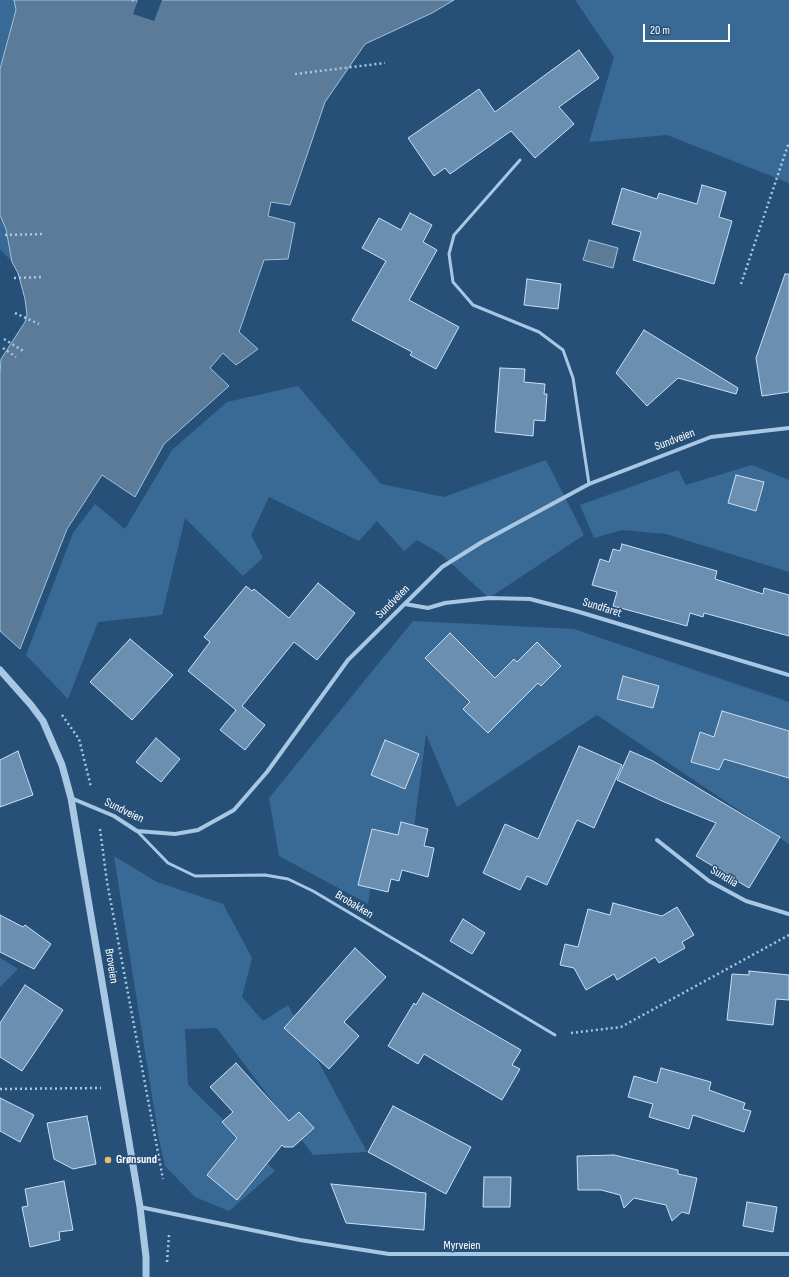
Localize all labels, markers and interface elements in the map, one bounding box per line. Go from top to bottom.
scale bar [645,16,732,42]
text: 20 m [650,23,670,38]
street label: Sundveien [653,426,697,454]
street label: Sundveien [373,582,413,622]
street label: Sundfaret [581,595,623,621]
street label: Sundveien [102,795,146,827]
street label: Sundlia [708,863,740,891]
street label: Brobakken [332,888,376,922]
street label: Broveien [101,948,121,984]
place label: Grønsund [116,1153,157,1167]
marker: Grønsund [103,1155,113,1165]
street label: Myrveien [444,1239,480,1253]

